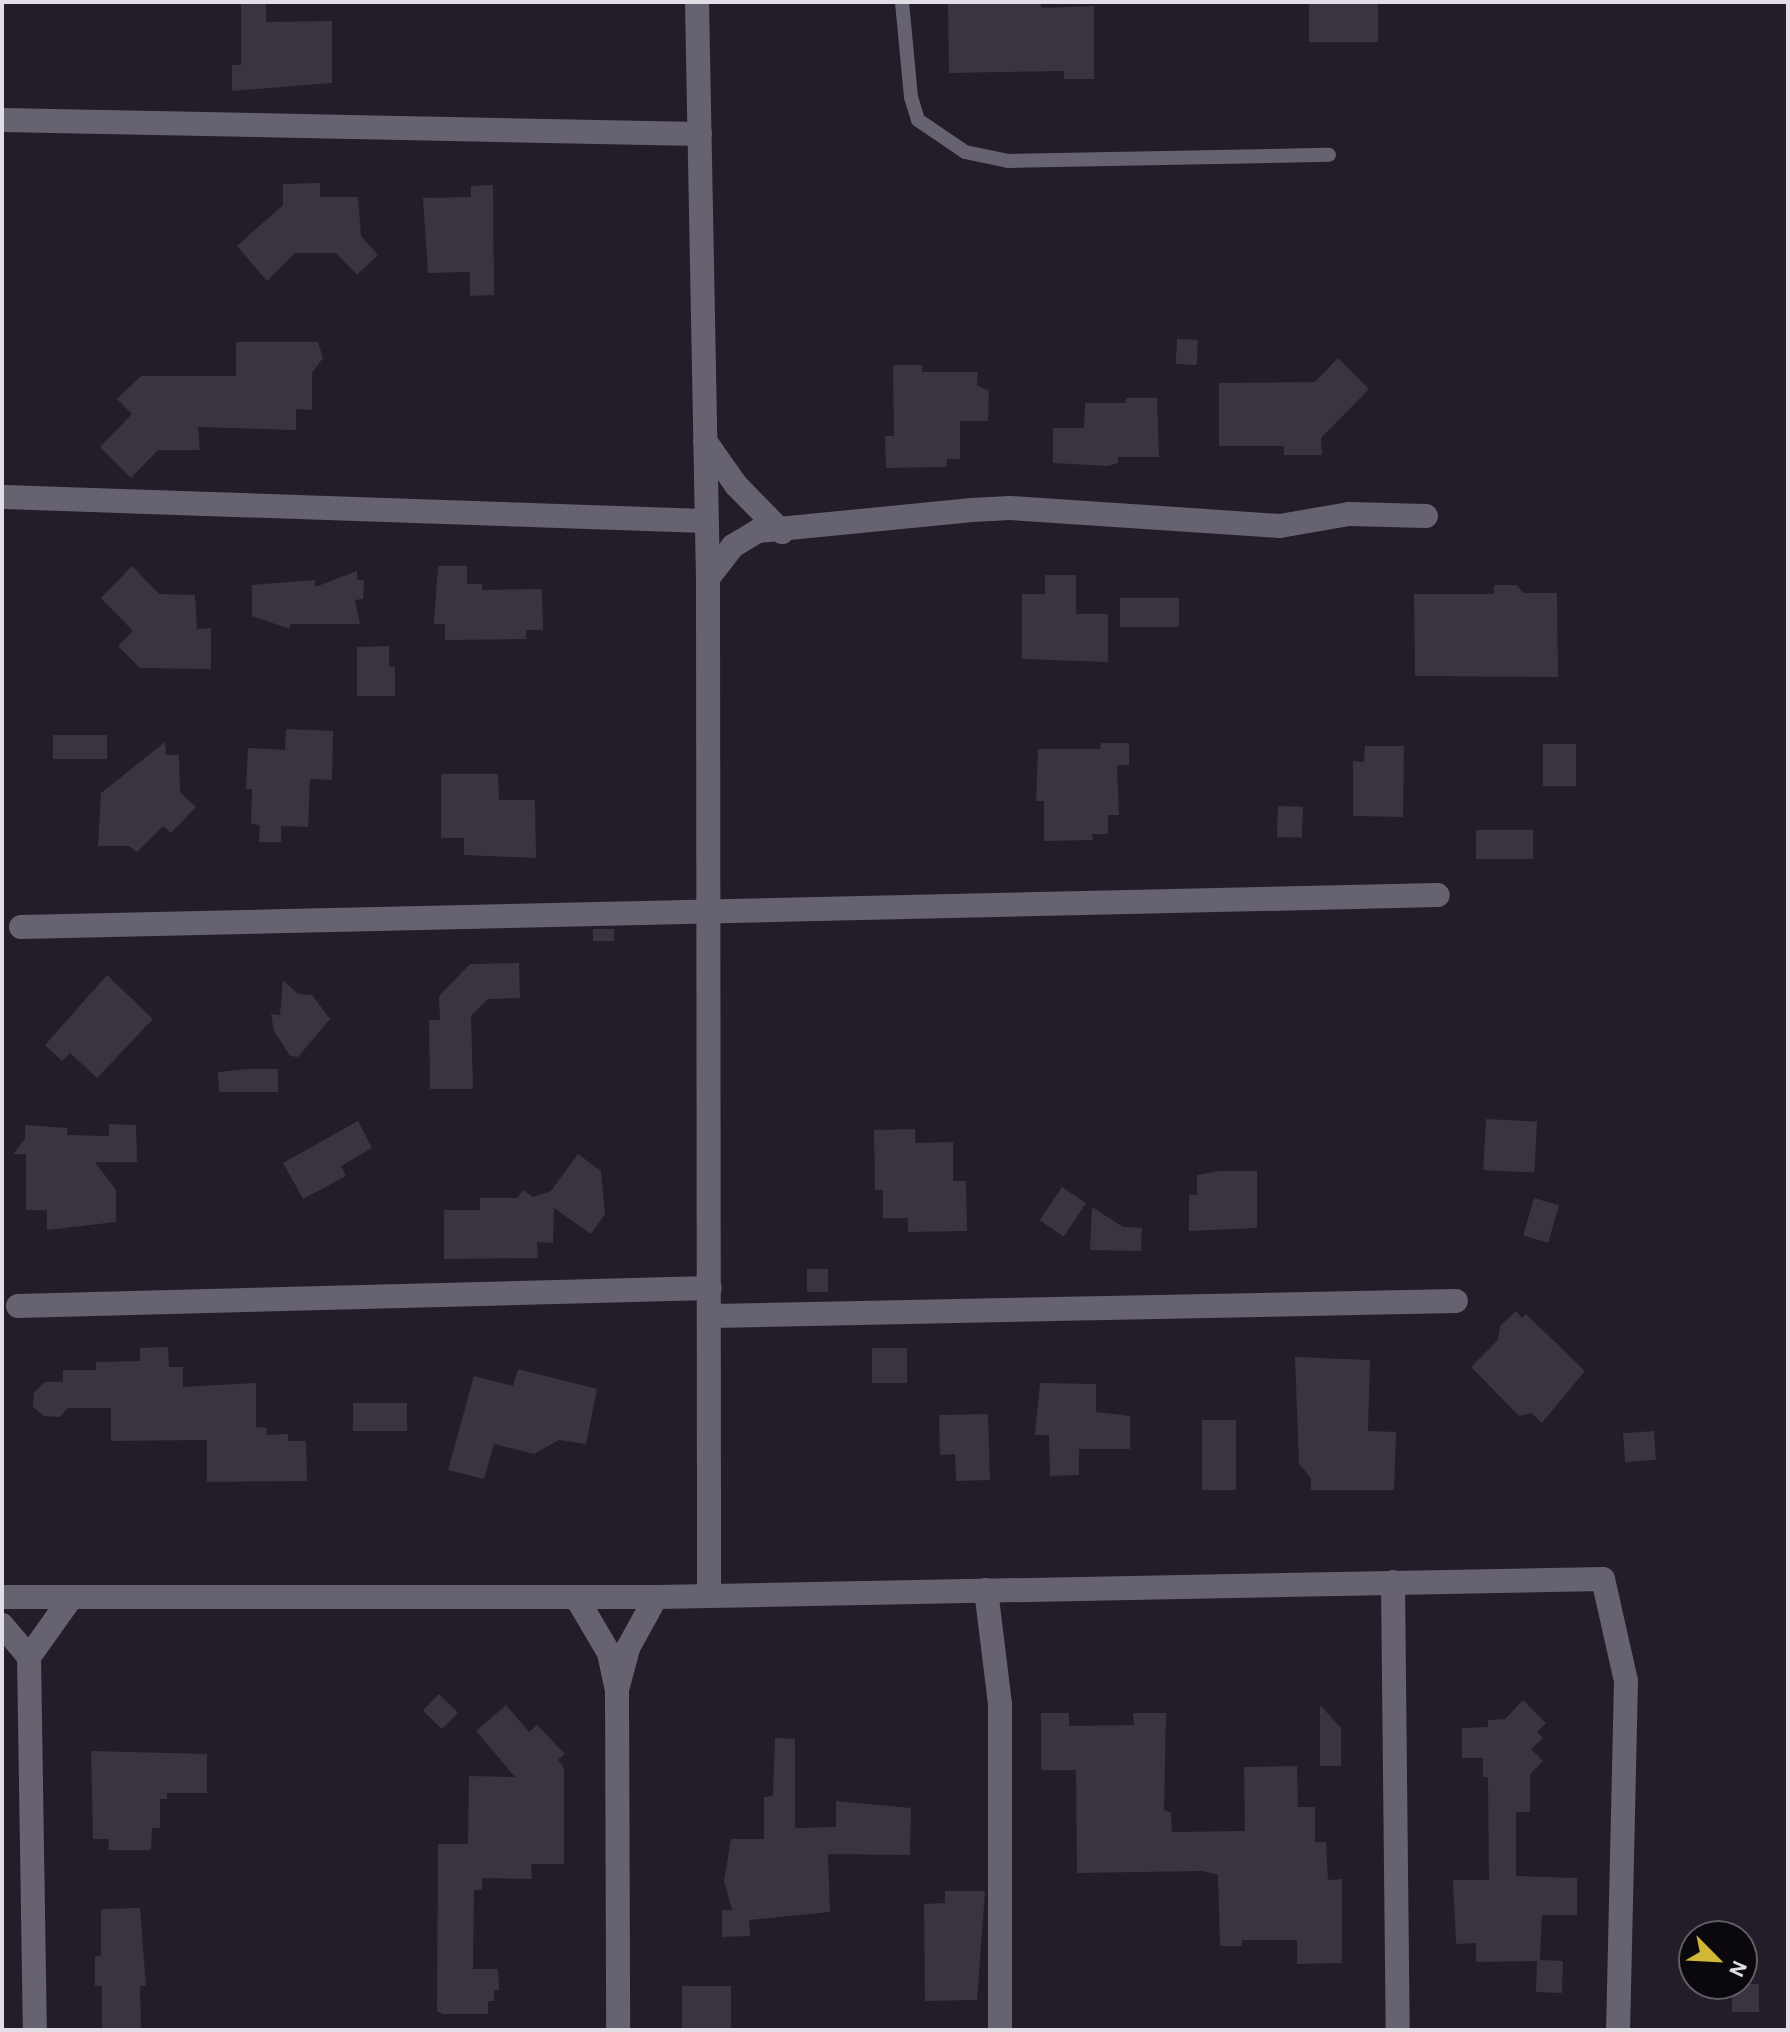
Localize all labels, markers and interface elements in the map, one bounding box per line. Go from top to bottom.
north arrow [1678,1920,1758,2000]
text: N [1725,1957,1751,1980]

